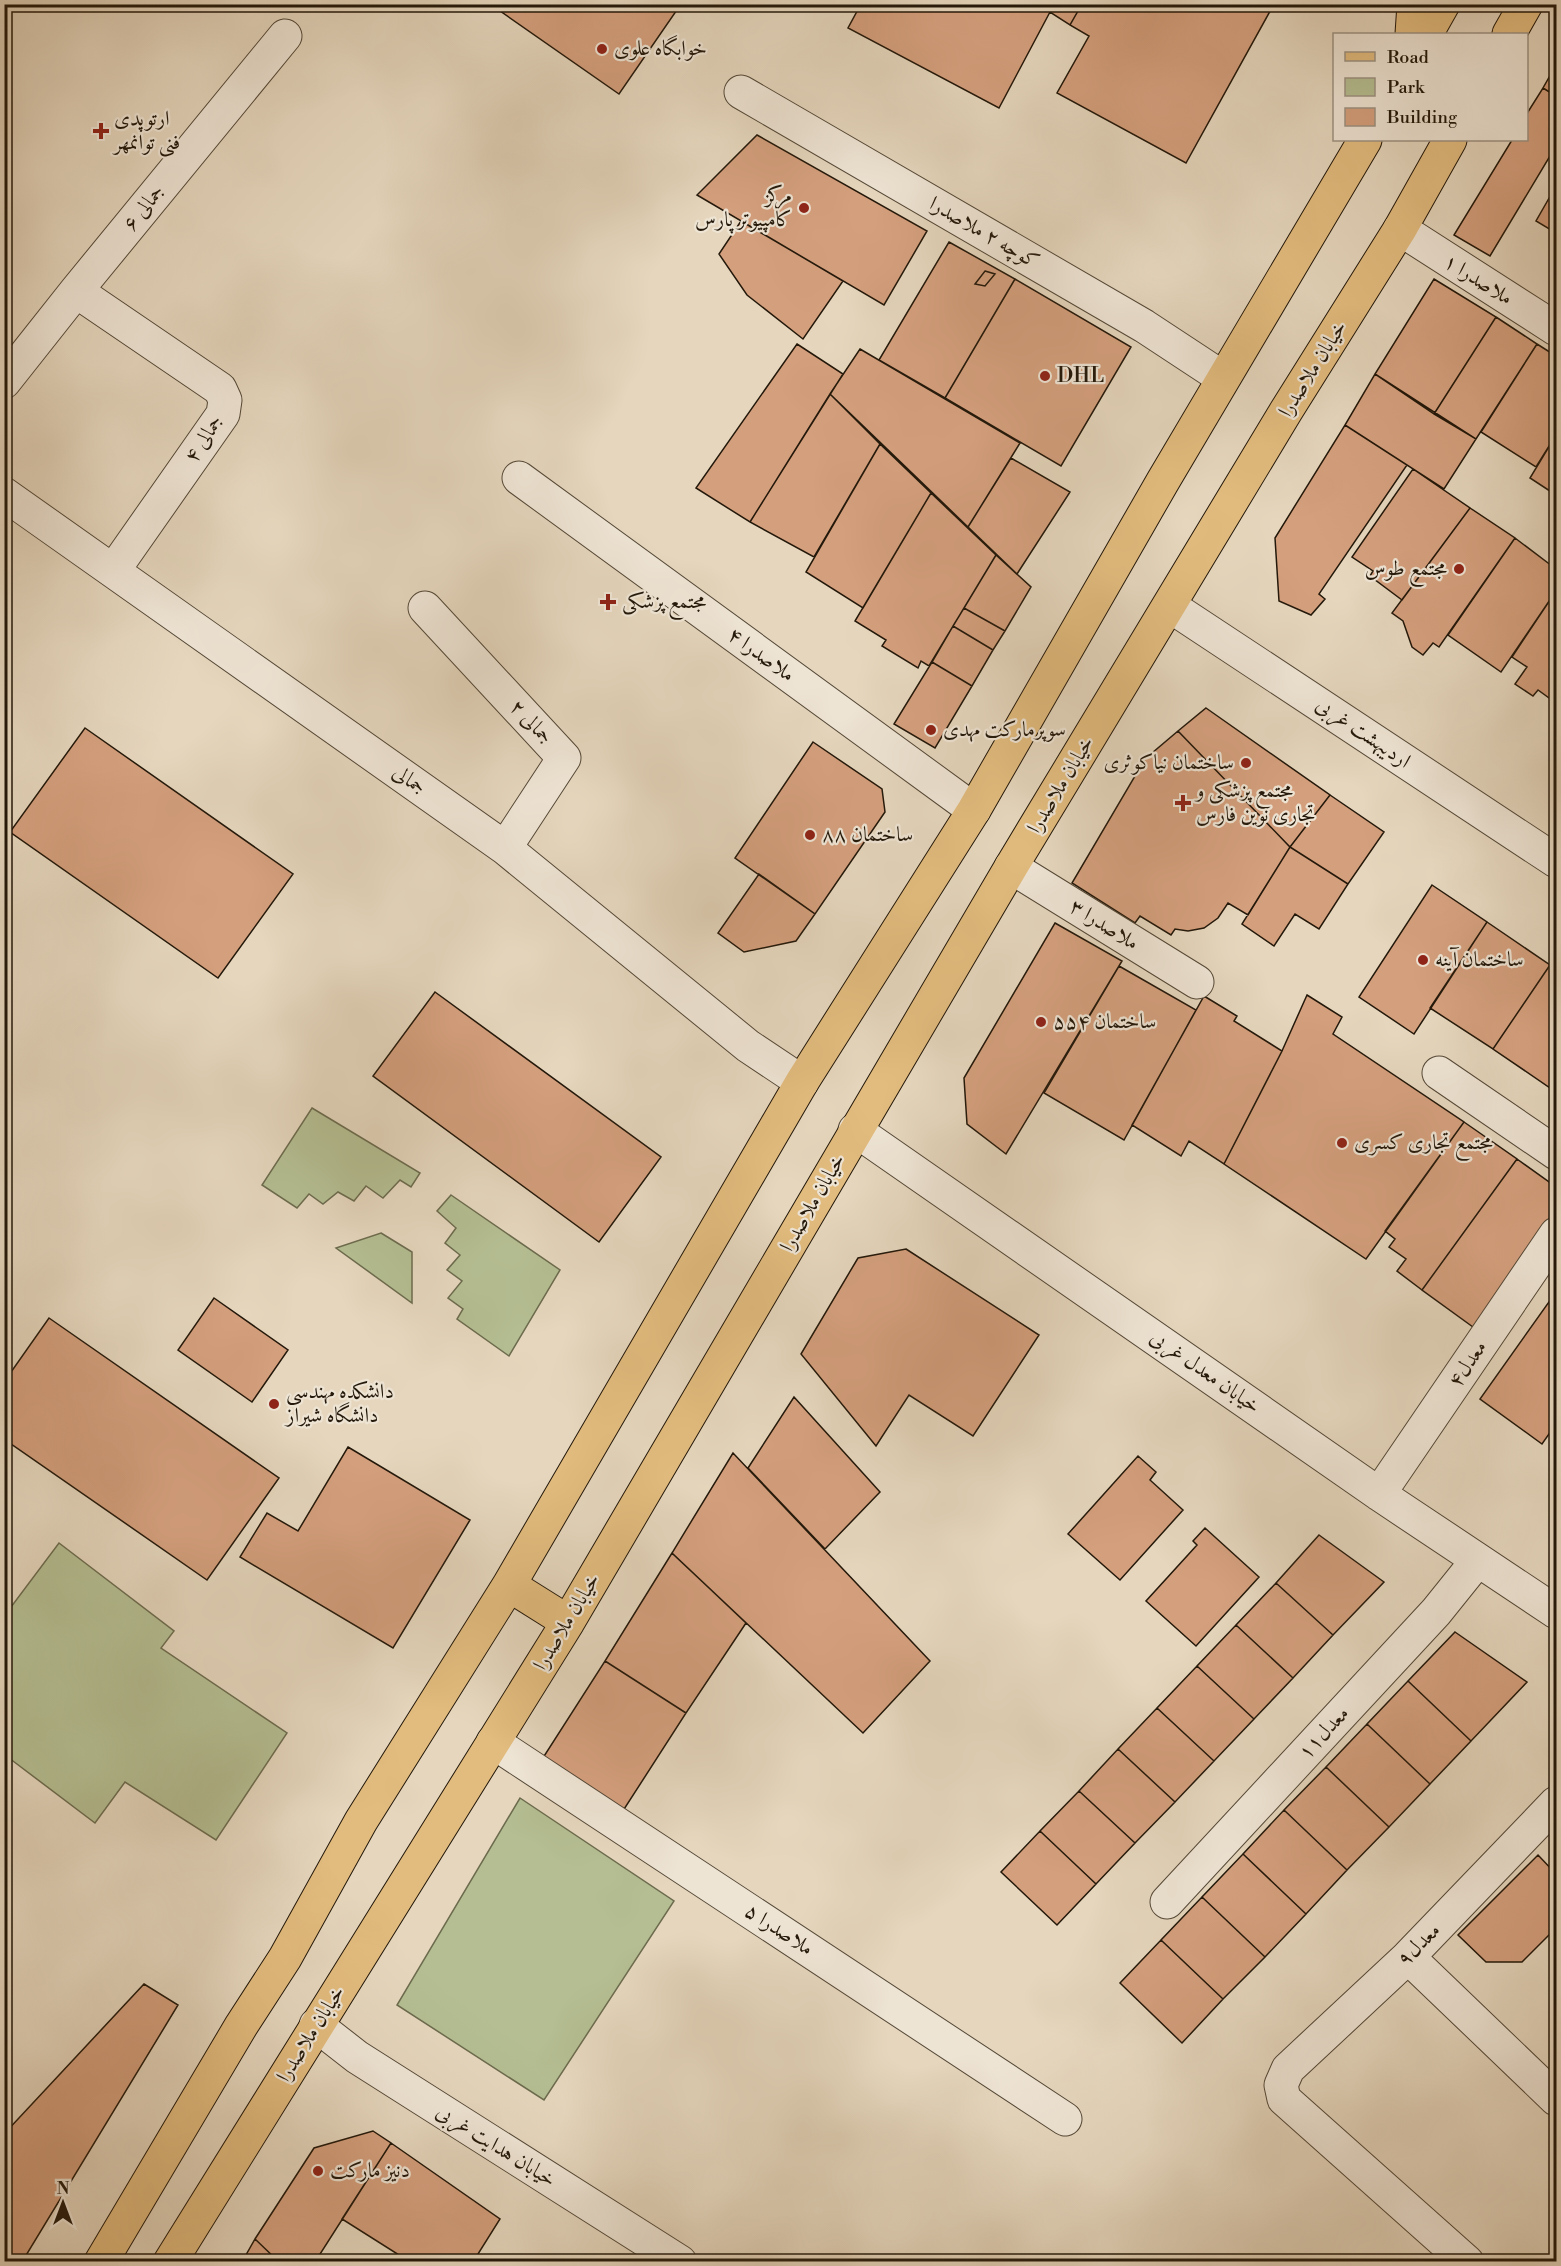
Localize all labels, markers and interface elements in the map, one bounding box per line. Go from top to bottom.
legend [1333,33,1528,141]
place label: خوابگاه علوی [614,35,707,62]
marker: خوابگاه علوی [595,42,609,56]
text: Road [1387,46,1430,69]
text: Park [1387,76,1426,99]
place label: ارتوپدی فنی توانمهر [112,106,180,157]
text: Building [1386,106,1458,129]
marker: ارتوپدی فنی توانمهر [92,122,110,140]
street label: ۶ جمالی [118,180,170,236]
place label: مرکز کامپیوتر پارس [695,183,792,234]
street label: کوچه ۲ ملاصدرا [924,191,1044,275]
marker: مرکز کامپیوتر پارس [797,201,811,215]
street label: ۱ ملاصدرا [1439,249,1517,311]
street label: خیابان ملاصدرا [1273,316,1353,422]
place label: DHL [1057,363,1104,389]
marker: DHL [1038,369,1052,383]
street label: ۴ جمالی [179,410,229,468]
place label: مجتمع طوس [1365,556,1447,587]
marker: مجتمع طوس [1452,562,1466,576]
place label: مجتمع پزشکی [622,589,707,620]
marker: مجتمع پزشکی [599,593,617,611]
street label: ۴ ملاصدرا [722,622,800,688]
street label: اردیبهشت غربی [1310,692,1415,775]
street label: ۲ جمالی [504,694,558,750]
place label: سوپرمارکت مهدی [943,717,1066,743]
marker: سوپرمارکت مهدی [924,723,938,737]
street label: خیابان ملاصدرا [1022,732,1100,838]
place label: ساختمان نیاکوثری [1104,750,1234,776]
marker: ساختمان نیاکوثری [1239,756,1253,770]
street label: جمالی [387,759,431,801]
place label: مجتمع پزشکی و تجاری نوین فارس [1194,778,1315,828]
marker: مجتمع پزشکی و تجاری نوین فارس [1174,794,1192,812]
place label: ساختمان ۸۸ [822,822,913,848]
marker: ساختمان ۸۸ [803,828,817,842]
street label: ۳ ملاصدرا [1065,894,1143,956]
place label: ساختمان آینه [1435,946,1524,973]
marker: ساختمان آینه [1416,953,1430,967]
place label: ساختمان ۵۵۴ [1053,1009,1156,1035]
marker: ساختمان ۵۵۴ [1034,1015,1048,1029]
place label: مجتمع تجاری کسری [1354,1130,1493,1161]
marker: مجتمع تجاری کسری [1335,1136,1349,1150]
street label: خیابان ملاصدرا [774,1149,852,1257]
street label: خیابان معدل غربی [1144,1324,1265,1420]
street label: معدل۴ [1443,1336,1493,1392]
place label: دانشکده مهندسی دانشگاه شیراز [284,1379,394,1429]
marker: دانشکده مهندسی دانشگاه شیراز [267,1397,281,1411]
street label: خیابان ملاصدرا [528,1569,606,1675]
street label: معدل۱۱ [1293,1701,1355,1765]
street label: ۵ ملاصدرا [740,1898,818,1962]
street label: معدل۹ [1392,1918,1446,1972]
street label: خیابان ملاصدرا [271,1981,351,2087]
street label: خیابان هدایت غربی [431,2099,561,2194]
place label: دنیز مارکت [330,2158,410,2184]
marker: دنیز مارکت [311,2164,325,2178]
north arrow [33,2173,93,2233]
text: N [57,2179,70,2199]

